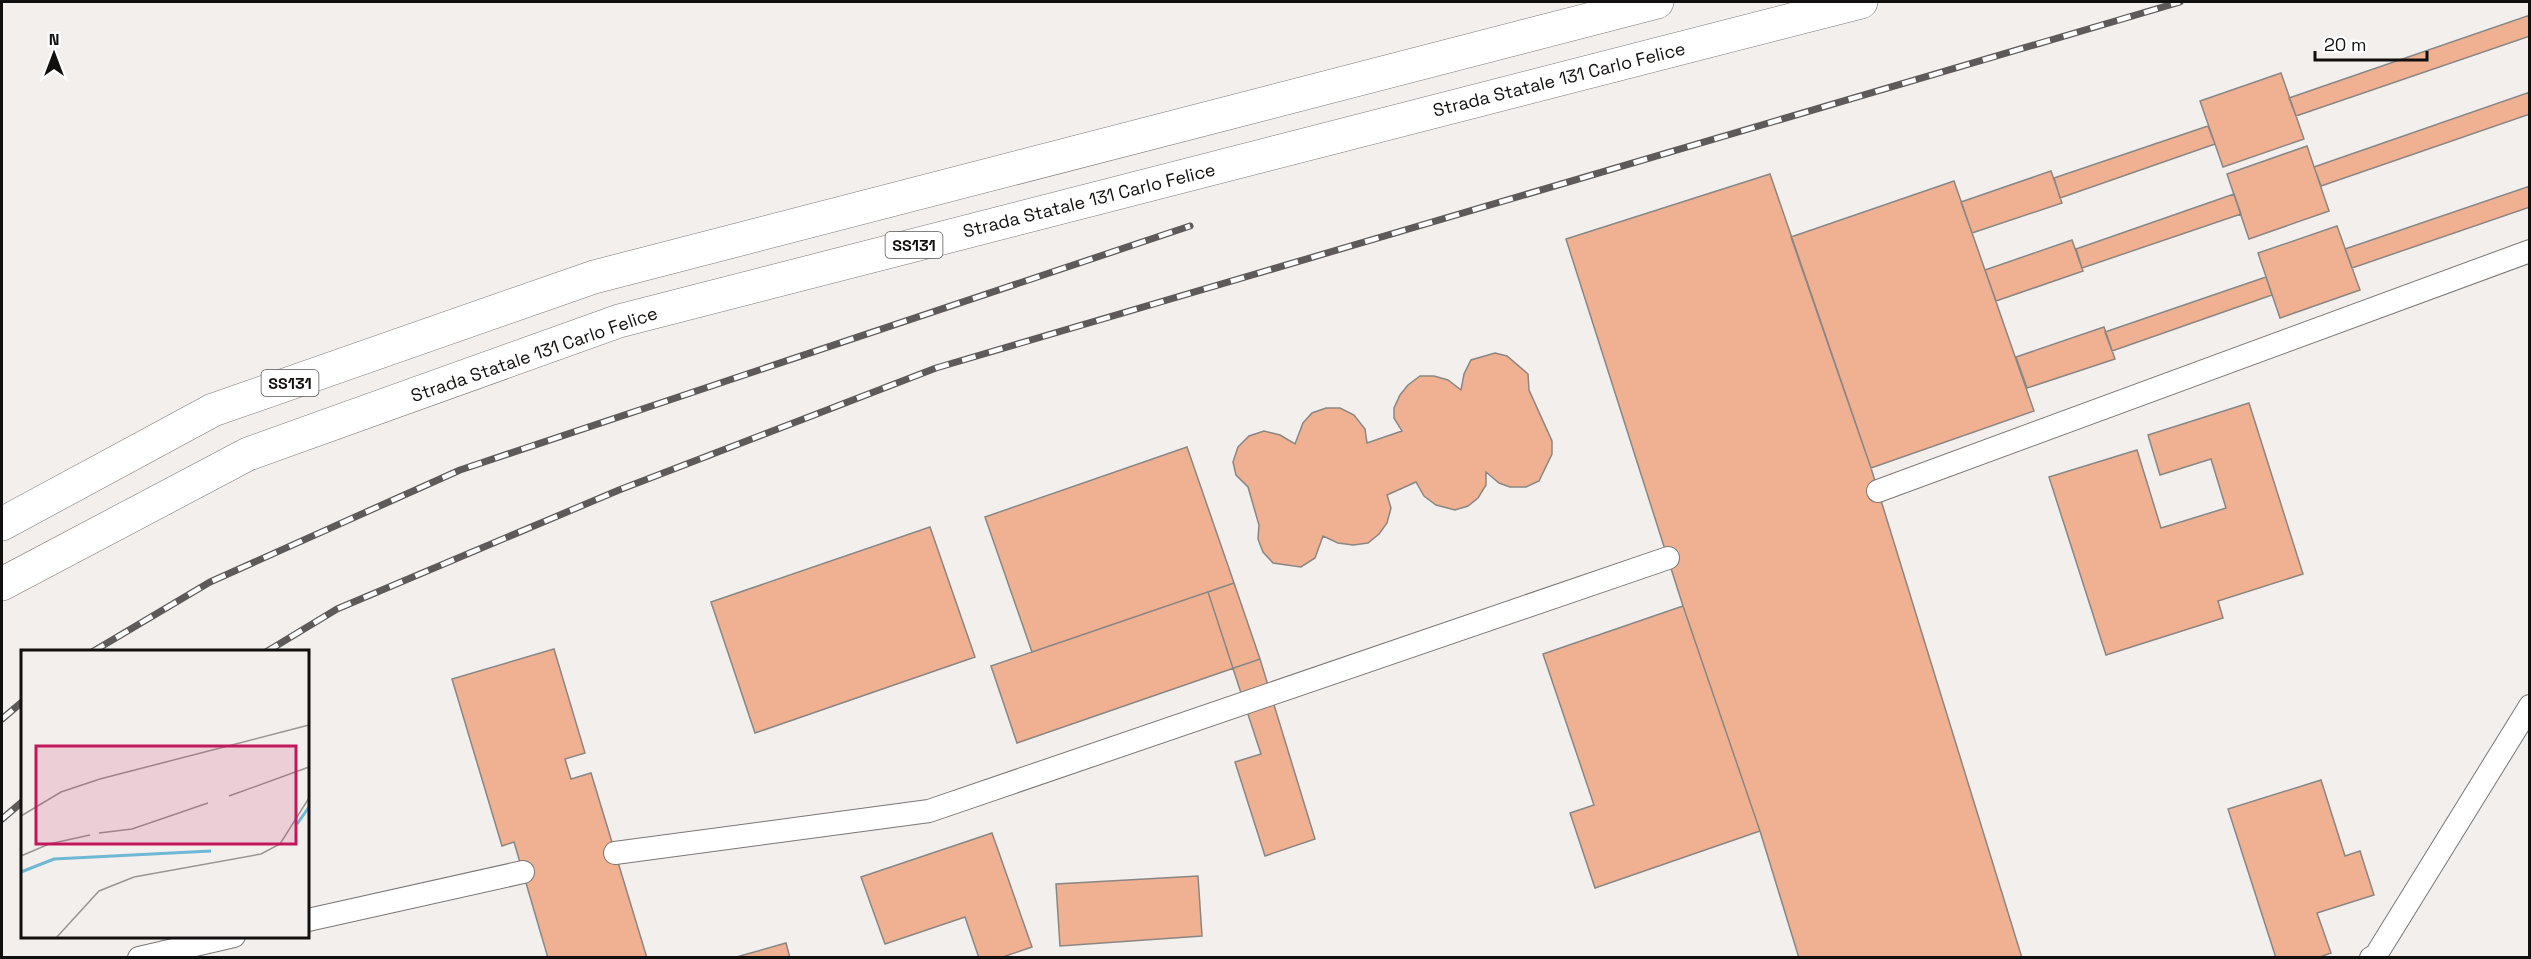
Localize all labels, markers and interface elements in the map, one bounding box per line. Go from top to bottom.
north arrow [24,24,84,84]
scale bar [2315,24,2428,62]
text: N [49,29,59,50]
text: 20 m [2324,33,2367,56]
street label: Strada Statale 131 Carlo Felice [1430,36,1688,122]
street label: Strada Statale 131 Carlo Felice [960,157,1218,243]
road number: SS131 [886,232,942,258]
street label: Strada Statale 131 Carlo Felice [408,301,660,407]
road number: SS131 [262,370,318,396]
inset map [21,650,309,938]

